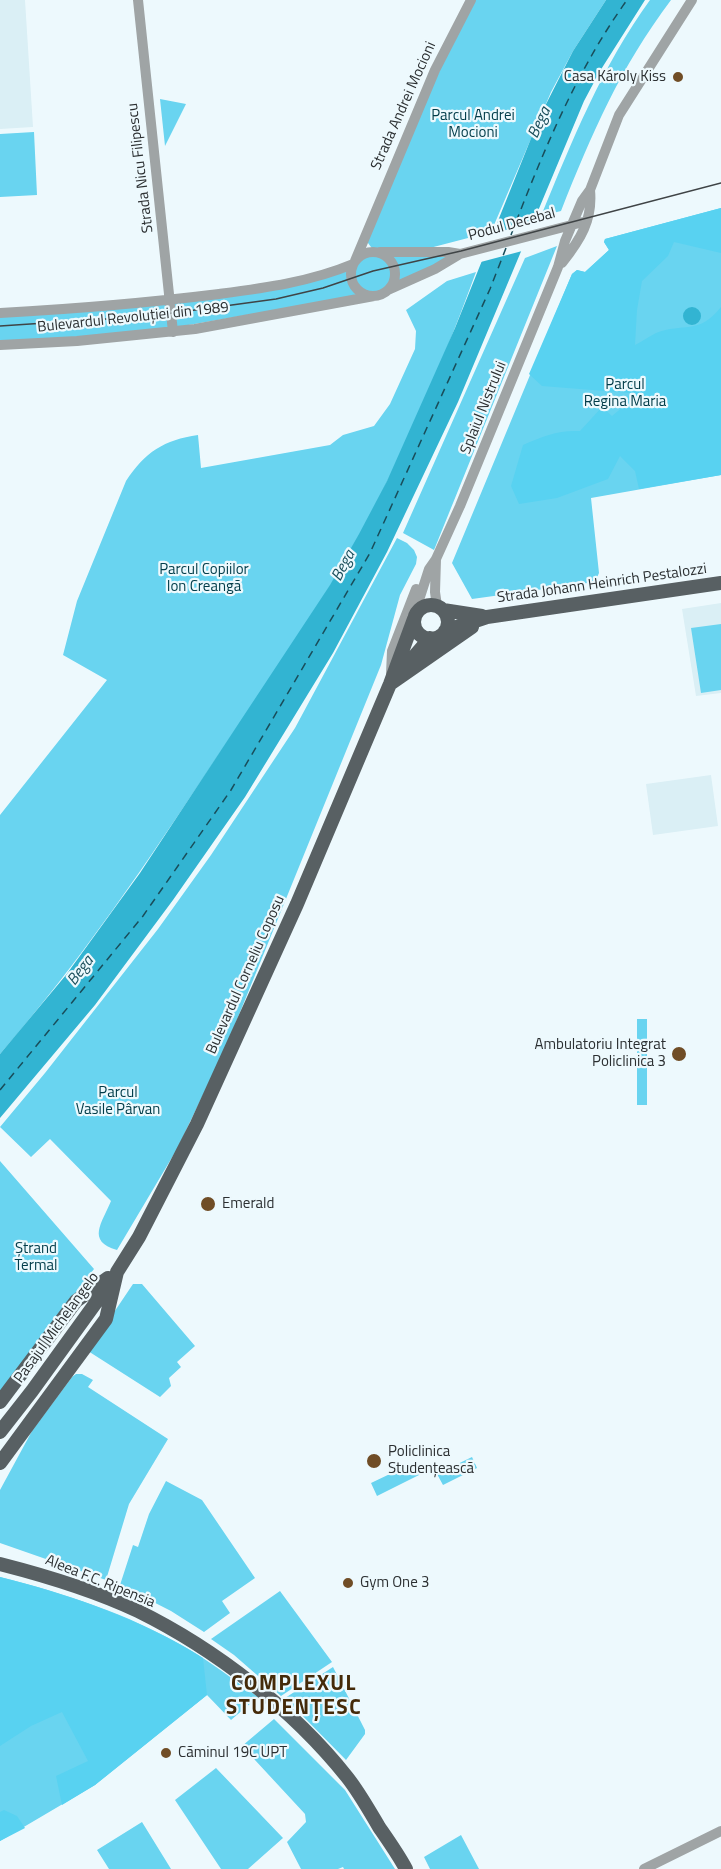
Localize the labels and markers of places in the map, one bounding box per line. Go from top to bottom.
place label: Casa Károly Kiss [564,68,666,86]
marker: Casa Károly Kiss [671,70,685,84]
place label: Ambulatoriu Integrat Policlinica 3 [535,1036,666,1071]
marker: Ambulatoriu Integrat Policlinica 3 [670,1045,688,1063]
marker: Emerald [199,1195,217,1213]
place label: Emerald [222,1195,275,1213]
place label: Policlinica Studențească [388,1443,474,1478]
marker: Policlinica Studențească [365,1452,383,1470]
place label: Gym One 3 [360,1574,429,1592]
marker: Gym One 3 [341,1576,355,1590]
place label: Căminul 19C UPT [178,1744,287,1762]
marker: Căminul 19C UPT [159,1746,173,1760]

